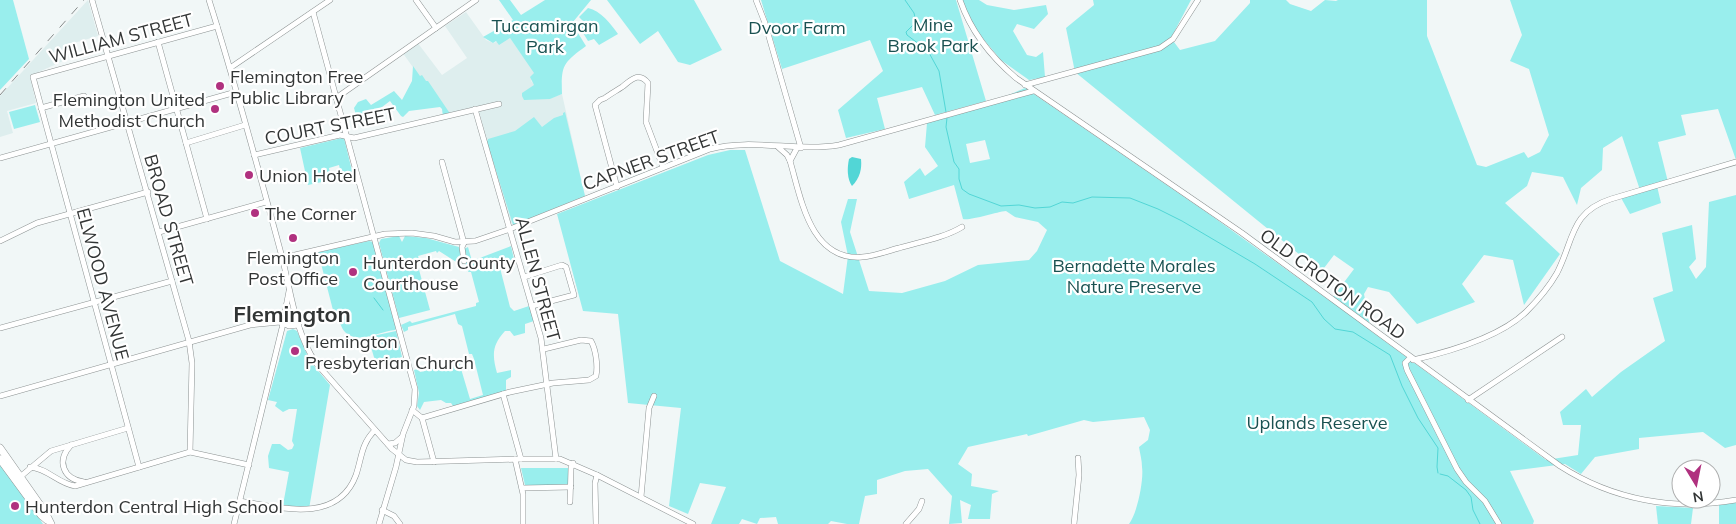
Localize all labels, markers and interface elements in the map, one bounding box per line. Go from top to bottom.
street label: WILLIAM STREET [46,8,196,68]
park label: Mine Brook Park [887,13,979,57]
park label: Tuccamirgan Park [491,14,599,58]
park label: Dvoor Farm [748,16,846,39]
place label: Flemington Free Public Library [230,65,363,109]
marker: Flemington Free Public Library [214,80,226,92]
place label: Flemington United Methodist Church [53,88,205,132]
street label: COURT STREET [263,102,397,150]
marker: Flemington United Methodist Church [209,103,221,115]
street label: CAPNER STREET [579,124,723,195]
street label: BROAD STREET [139,152,199,289]
place label: Union Hotel [259,164,357,187]
marker: Union Hotel [243,169,255,181]
place label: The Corner [265,202,357,225]
street label: ELWOOD AVENUE [72,205,134,363]
marker: The Corner [249,207,261,219]
street label: ALLEN STREET [510,214,566,344]
street label: OLD CROTON ROAD [1256,223,1410,345]
marker: Flemington Post Office [287,232,299,244]
place label: Flemington Post Office [247,246,339,290]
place label: Hunterdon County Courthouse [363,251,516,295]
park label: Bernadette Morales Nature Preserve [1052,254,1216,298]
marker: Hunterdon County Courthouse [347,266,359,278]
district label: Flemington [233,300,351,328]
place label: Flemington Presbyterian Church [305,330,474,374]
marker: Flemington Presbyterian Church [289,345,301,357]
park label: Uplands Reserve [1246,411,1388,434]
north arrow [1671,459,1721,509]
text: N [1691,487,1705,507]
place label: Hunterdon Central High School [25,495,283,518]
marker: Hunterdon Central High School [9,500,21,512]

